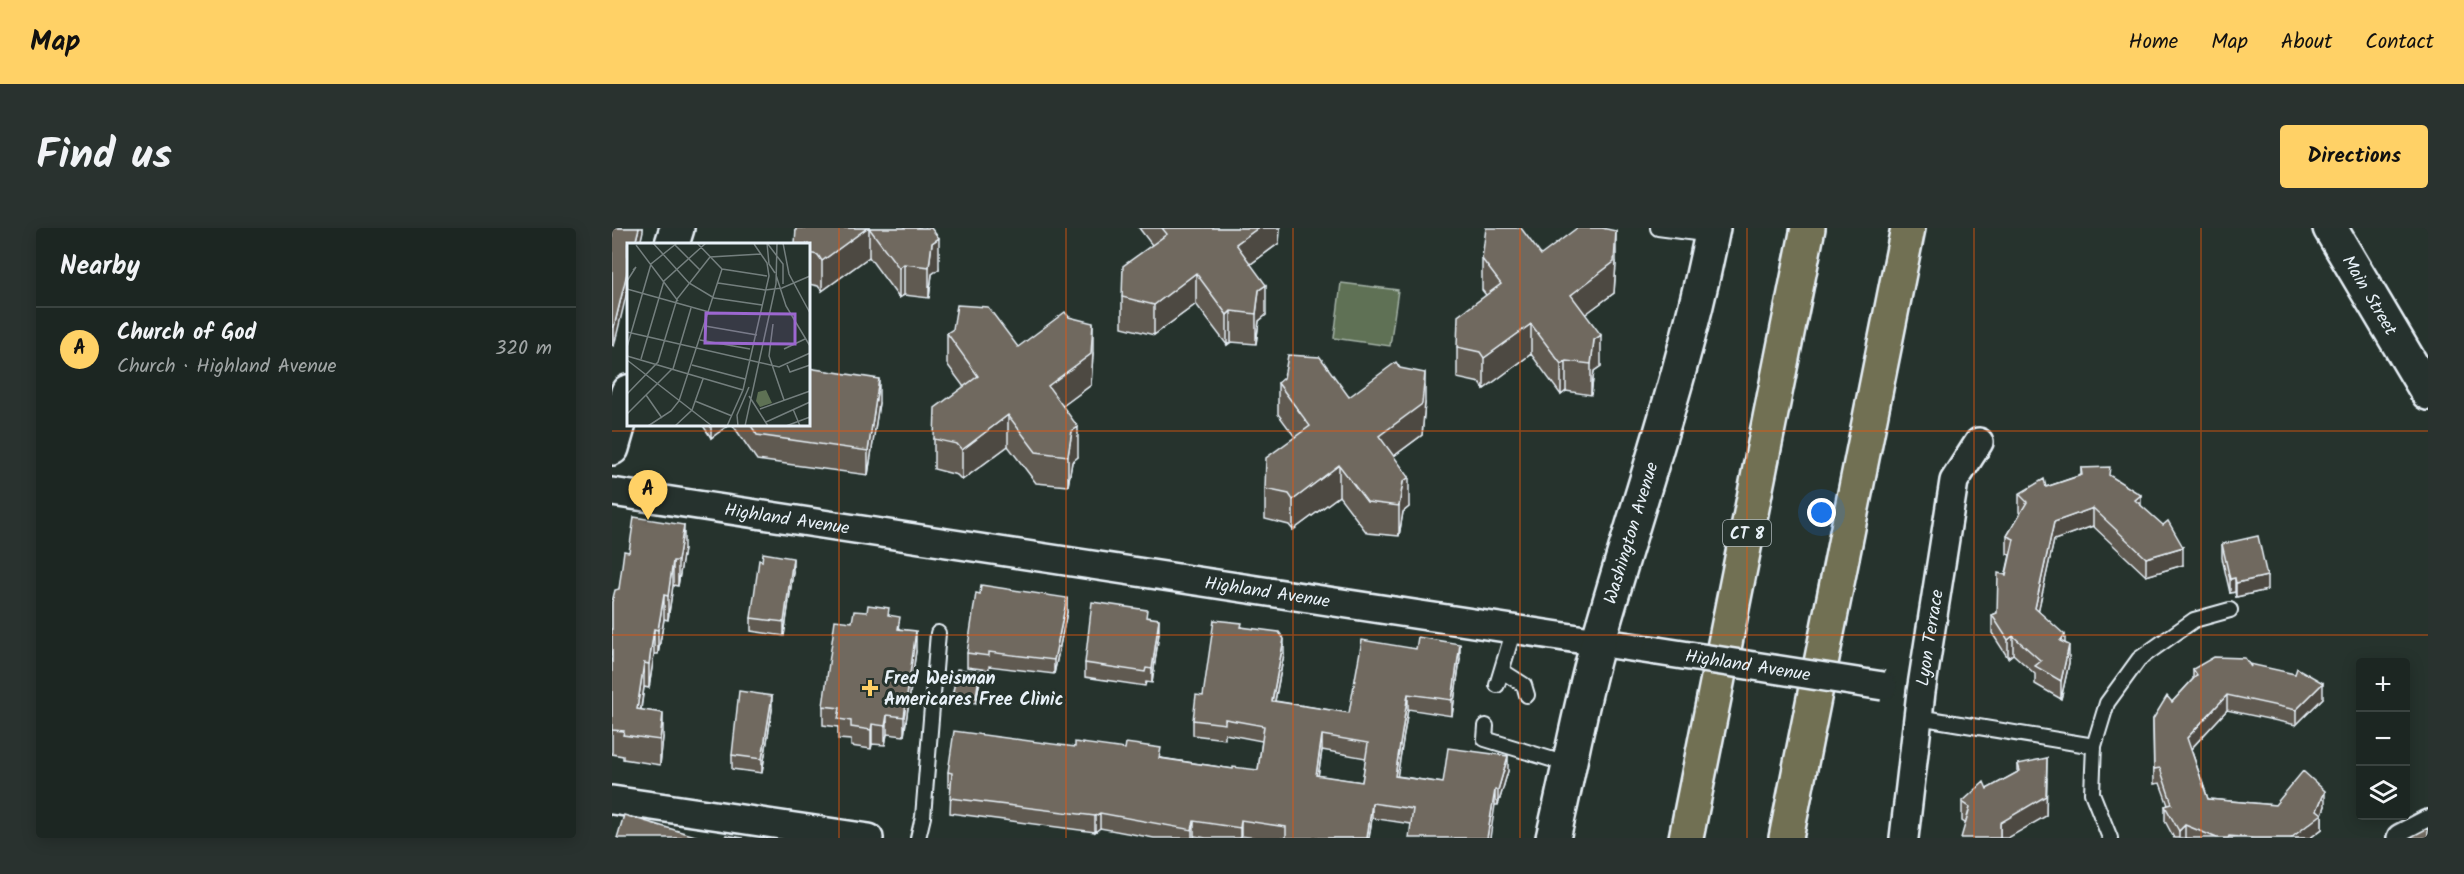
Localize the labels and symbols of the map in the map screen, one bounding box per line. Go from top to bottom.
inset map [627,243,810,426]
street label: Main Street [2333,250,2404,343]
street label: Washington Avenue [1597,459,1667,608]
pin: A [628,470,668,520]
street label: Highland Avenue [722,496,851,544]
your location [1807,498,1836,527]
road number: CT 8 [1723,520,1771,546]
street label: Highland Avenue [1203,569,1332,617]
street label: Lyon Terrace [1909,587,1953,688]
street label: Highland Avenue [1683,643,1812,691]
place label: Fred Weisman Americares Free Clinic [884,665,1063,715]
marker: Fred Weisman Americares Free Clinic [861,679,879,697]

